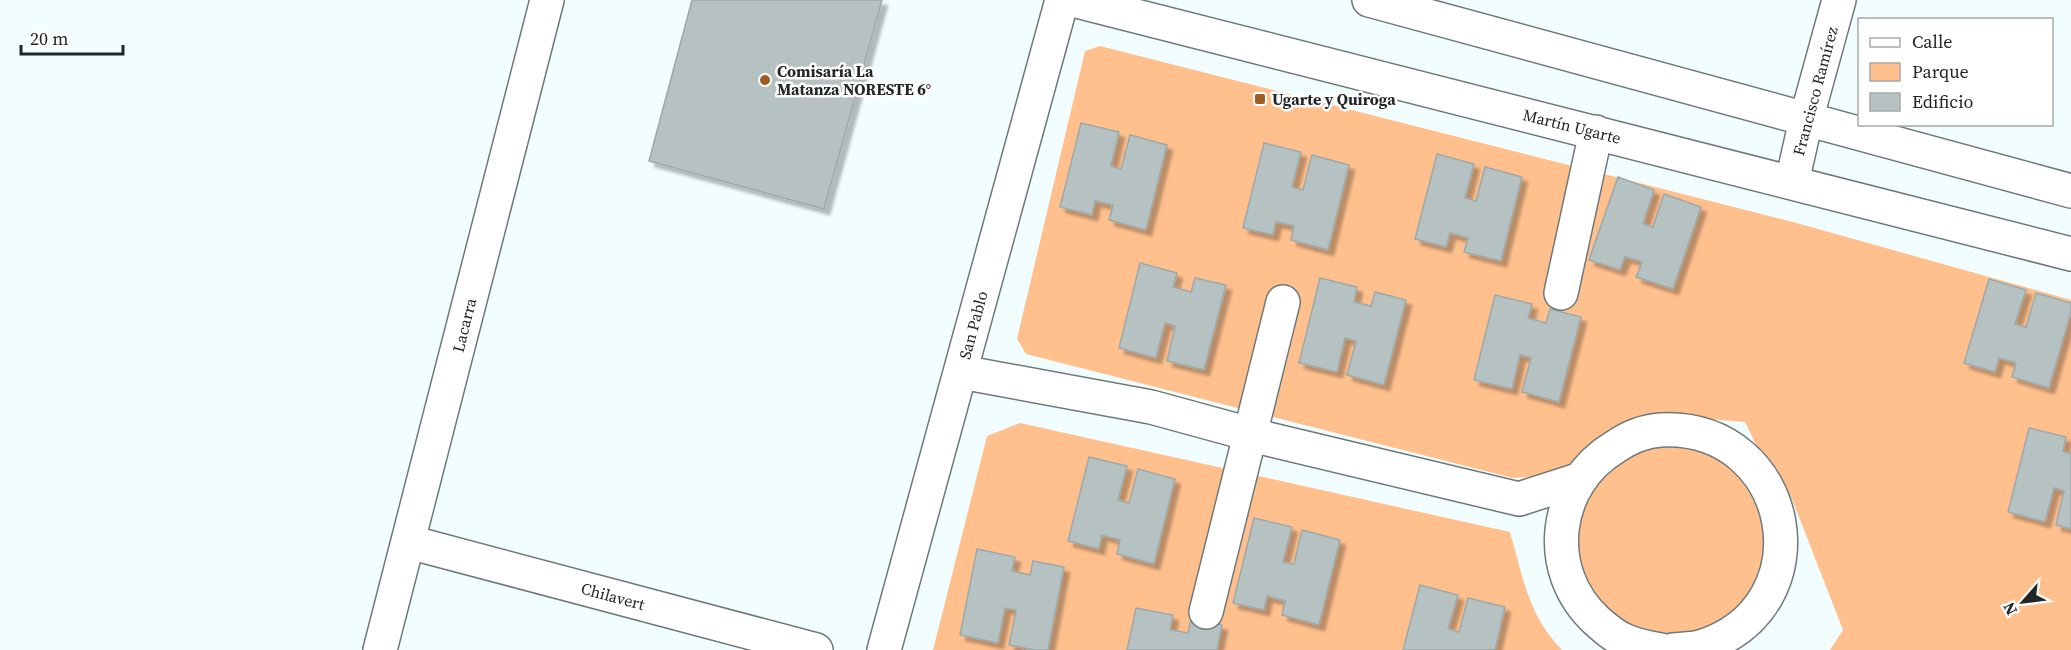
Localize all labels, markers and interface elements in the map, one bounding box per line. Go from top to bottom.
scale bar [21,18,123,56]
legend [1858,18,2053,126]
street label: Francisco Ramírez [1787,24,1843,158]
text: 20 m [30,26,68,51]
text: Calle [1912,29,1952,54]
text: Parque [1912,59,1969,84]
place label: Comisaría La Matanza NORESTE 6° [777,60,931,100]
marker: Comisaría La Matanza NORESTE 6° [758,73,772,87]
place label: Ugarte y Quiroga [1272,88,1396,110]
text: Edificio [1912,89,1973,114]
marker: Ugarte y Quiroga [1253,92,1267,106]
street label: Martín Ugarte [1521,103,1623,149]
street label: San Pablo [953,288,993,362]
street label: Lacarra [447,295,482,354]
north arrow [1993,572,2053,632]
street label: Chilavert [579,577,648,615]
text: N [1997,598,2022,619]

